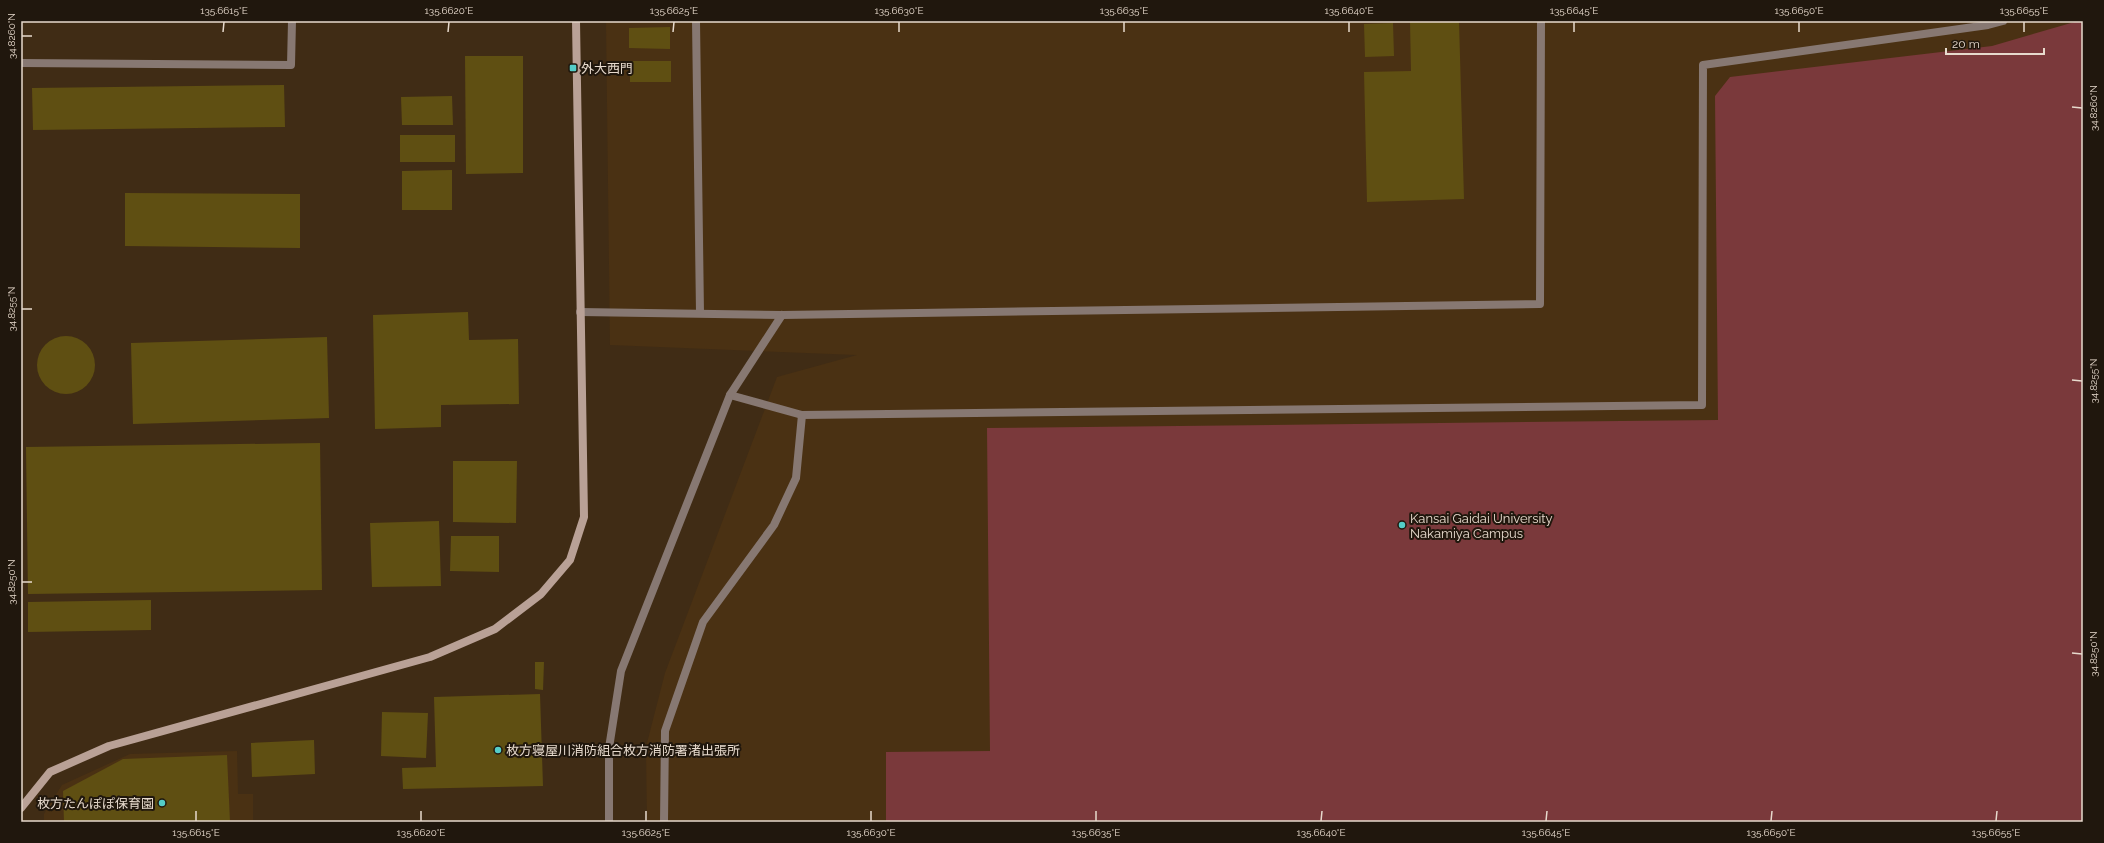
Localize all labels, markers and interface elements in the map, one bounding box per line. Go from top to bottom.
text: 135.6615°E [200,5,248,16]
text: 135.6620°E [425,5,473,16]
text: 135.6625°E [650,5,698,16]
text: 135.6630°E [874,5,924,16]
text: 135.6635°E [1100,5,1148,16]
text: 135.6640°E [1324,5,1374,16]
text: 135.6645°E [1550,5,1598,16]
text: 135.6650°E [1774,5,1824,16]
text: 135.6655°E [2000,5,2048,16]
text: 34.8260°N [6,13,17,59]
scale bar [1946,30,2044,56]
text: 20 m [1952,37,1980,51]
place label: 外大西門 [581,61,633,76]
marker: 外大西門 [568,63,578,73]
text: 34.8260°N [2088,85,2099,131]
text: 34.8255°N [6,286,17,332]
text: 34.8255°N [2088,358,2099,404]
place label: Kansai Gaidai University Nakamiya Campus [1410,511,1553,541]
marker: Kansai Gaidai University Nakamiya Campus [1397,520,1407,530]
text: 34.8250°N [6,559,17,605]
text: 34.8250°N [2088,631,2099,677]
place label: 枚方寝屋川消防組合枚方消防署渚出張所 [506,743,740,758]
marker: 枚方寝屋川消防組合枚方消防署渚出張所 [493,745,503,755]
place label: 枚方たんぽぽ保育園 [37,796,154,811]
marker: 枚方たんぽぽ保育園 [157,798,167,808]
text: 135.6615°E [172,827,220,838]
text: 135.6620°E [397,827,445,838]
text: 135.6625°E [622,827,670,838]
text: 135.6630°E [846,827,896,838]
text: 135.6635°E [1072,827,1120,838]
text: 135.6640°E [1296,827,1346,838]
text: 135.6645°E [1522,827,1570,838]
text: 135.6650°E [1746,827,1796,838]
text: 135.6655°E [1972,827,2020,838]

